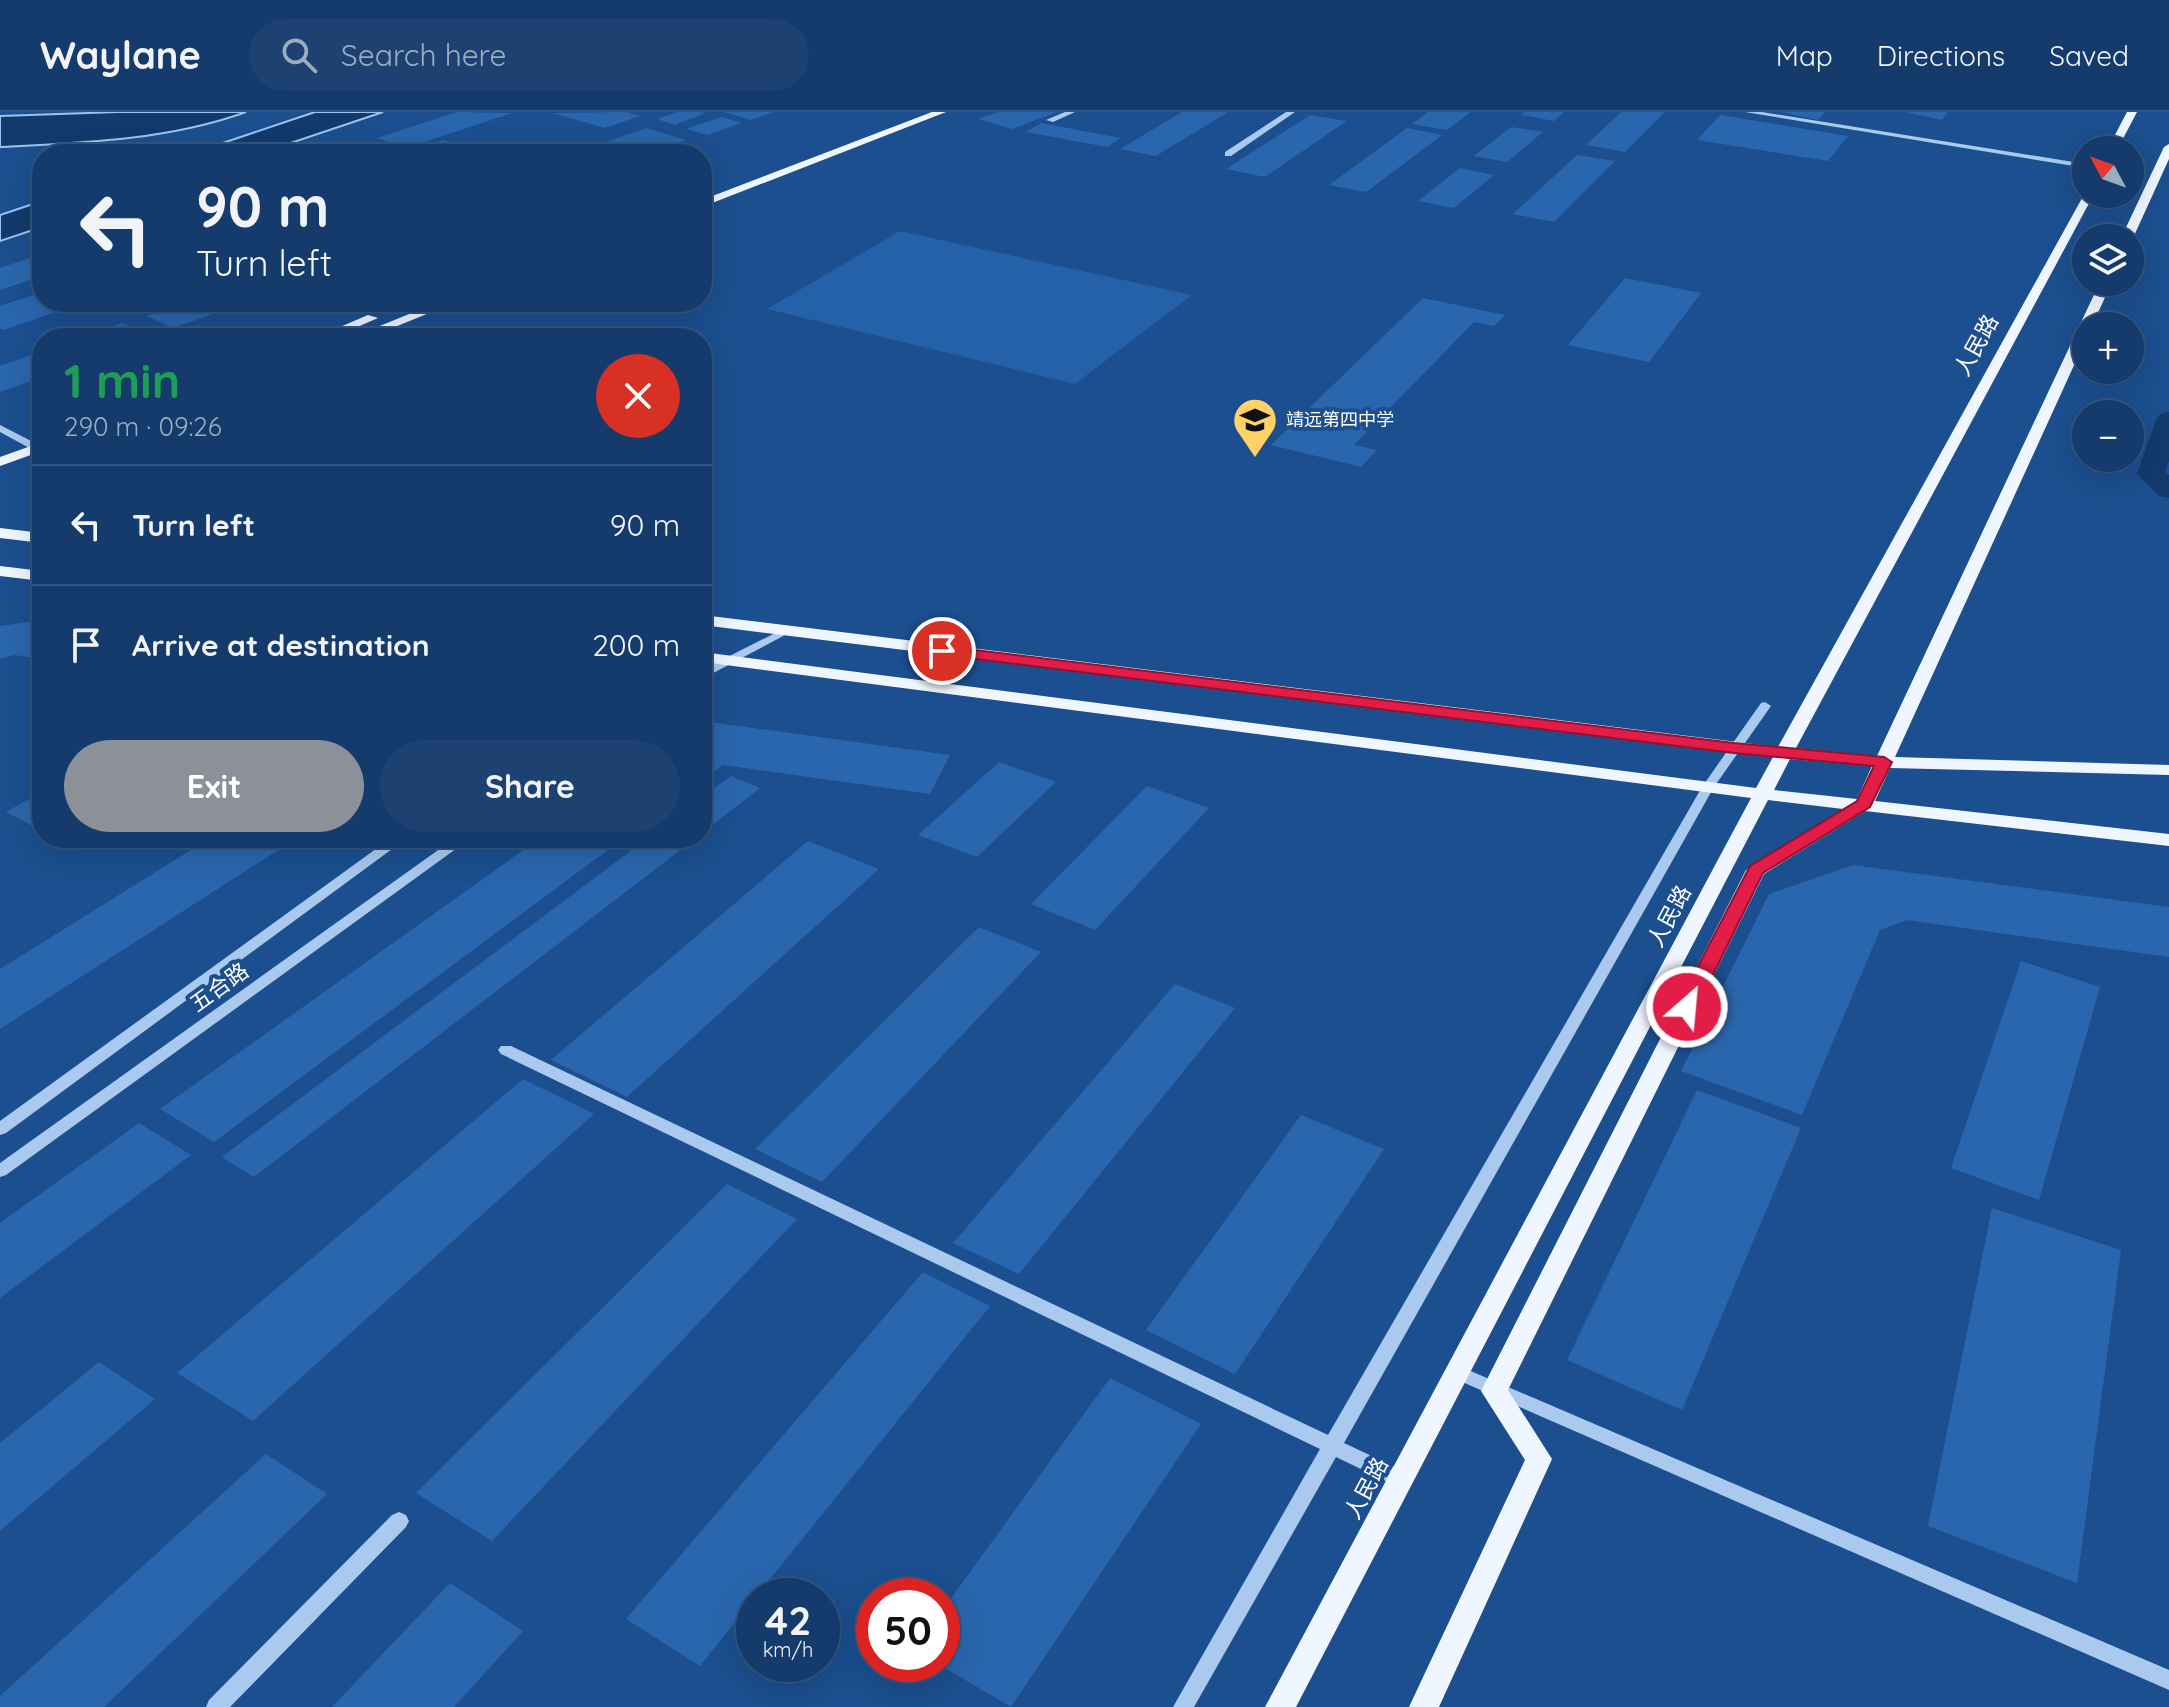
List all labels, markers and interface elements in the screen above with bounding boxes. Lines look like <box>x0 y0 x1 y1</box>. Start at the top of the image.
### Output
search box <box>249 19 809 91</box>
text: Waylane <box>40 31 201 79</box>
icon: search <box>277 33 321 77</box>
text: Search here <box>341 36 506 74</box>
text: Map <box>1776 38 1833 73</box>
text: Directions <box>1877 38 2005 73</box>
text: Saved <box>2049 38 2129 73</box>
north arrow <box>2072 136 2144 208</box>
map controls <box>2072 136 2144 472</box>
text: 90 m <box>196 171 330 241</box>
icon: left <box>64 176 168 280</box>
button: layers <box>2072 224 2144 296</box>
text: Turn left <box>196 240 332 285</box>
street label: 人民路 <box>1948 309 2004 381</box>
button: + <box>2072 312 2144 384</box>
text: 1 min <box>64 350 180 410</box>
button: close <box>596 354 680 438</box>
school or university icon: 靖远第四中学 <box>1231 396 1279 459</box>
button: − <box>2072 400 2144 472</box>
place label: 靖远第四中学 <box>1286 408 1394 431</box>
text: 290 m · 09:26 <box>64 410 222 443</box>
icon: left <box>64 503 108 547</box>
text: Turn left <box>132 506 255 544</box>
text: 90 m <box>610 506 680 544</box>
pin <box>908 617 976 685</box>
icon: arrive <box>64 623 108 667</box>
text: Arrive at destination <box>132 626 430 664</box>
text: 200 m <box>592 626 680 664</box>
icon: arrive <box>920 629 964 673</box>
button: Exit <box>64 740 364 832</box>
button: Share <box>380 740 680 832</box>
street label: 人民路 <box>1641 880 1697 952</box>
street label: 五合路 <box>184 956 254 1018</box>
position arrow <box>1645 965 1729 1049</box>
street label: 人民路 <box>1338 1452 1394 1524</box>
speed limit sign: 50 <box>856 1578 960 1682</box>
text: 42 <box>765 1595 811 1645</box>
text: km/h <box>763 1637 813 1662</box>

